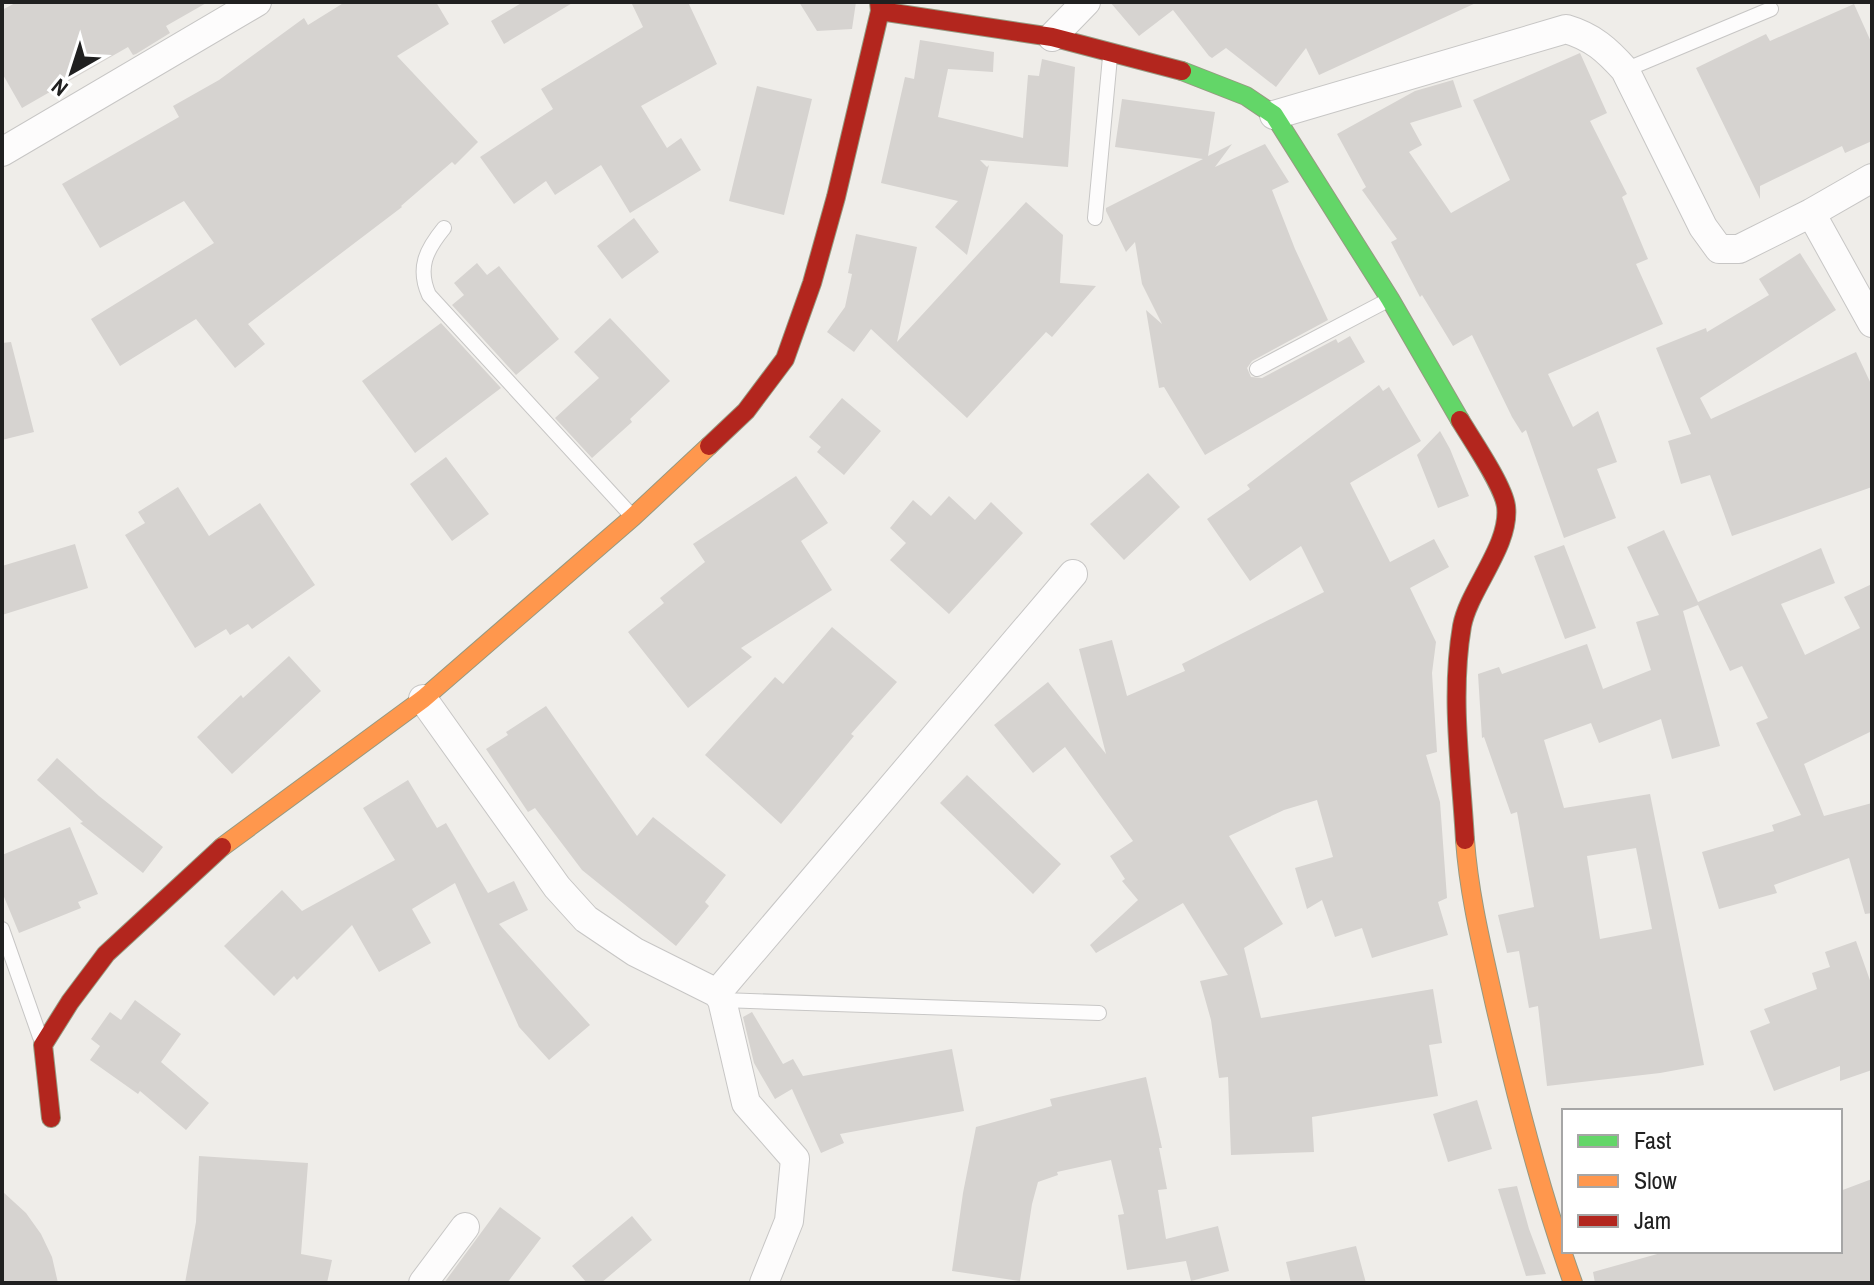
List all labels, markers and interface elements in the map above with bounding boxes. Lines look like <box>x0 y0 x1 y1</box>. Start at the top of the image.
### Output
north arrow <box>32 32 112 112</box>
text: N <box>45 72 74 103</box>
legend <box>1562 1109 1842 1253</box>
text: Fast <box>1634 1124 1672 1156</box>
text: Slow <box>1634 1164 1677 1196</box>
text: Jam <box>1634 1204 1671 1236</box>

